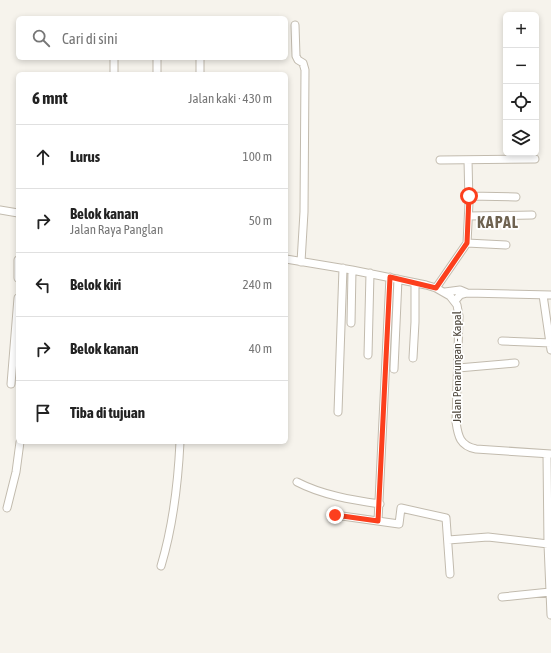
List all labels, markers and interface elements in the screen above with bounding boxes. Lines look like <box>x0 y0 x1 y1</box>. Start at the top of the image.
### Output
map controls <box>503 12 539 156</box>
button: + <box>503 12 539 48</box>
search box <box>16 16 288 60</box>
icon: search <box>30 27 52 49</box>
text: Cari di sini <box>62 30 118 47</box>
button: − <box>503 48 539 84</box>
button: locate <box>503 84 539 120</box>
text: 6 mnt <box>32 88 68 108</box>
text: Jalan kaki · 430 m <box>188 91 272 106</box>
button: layers <box>503 120 539 156</box>
icon: ahead <box>32 146 54 168</box>
text: Lurus <box>70 148 100 165</box>
text: 100 m <box>243 149 272 164</box>
route start <box>460 187 478 205</box>
text: Belok kanan <box>70 205 139 222</box>
icon: right <box>32 210 54 232</box>
text: 50 m <box>249 213 272 228</box>
district label: KAPAL <box>477 213 519 231</box>
text: Jalan Raya Panglan <box>70 222 163 237</box>
icon: left <box>32 274 54 296</box>
text: Belok kiri <box>70 276 121 293</box>
text: 240 m <box>243 277 272 292</box>
street label: Jalan Penarungan - Kapal <box>450 310 464 423</box>
icon: right <box>32 338 54 360</box>
text: Belok kanan <box>70 340 139 357</box>
text: 40 m <box>249 341 272 356</box>
icon: arrive <box>32 402 54 424</box>
text: Tiba di tujuan <box>70 404 145 421</box>
route end <box>326 506 344 524</box>

